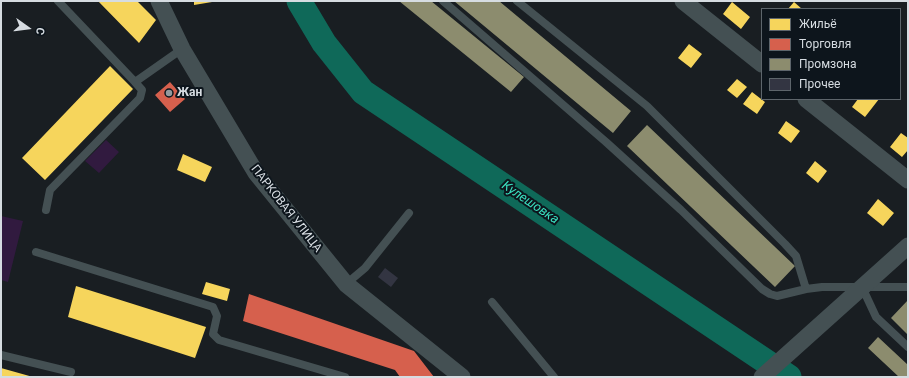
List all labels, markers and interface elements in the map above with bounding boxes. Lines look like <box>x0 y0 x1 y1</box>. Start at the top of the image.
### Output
north arrow <box>8 8 48 48</box>
legend <box>761 8 901 100</box>
text: Жильё <box>799 17 837 31</box>
text: С <box>33 26 47 36</box>
text: Торговля <box>799 37 851 51</box>
text: Промзона <box>799 57 856 71</box>
text: Прочее <box>799 77 840 91</box>
place label: Жан <box>177 86 202 100</box>
marker: Жан <box>164 88 174 98</box>
street label: ПАРКОВАЯ УЛИЦА <box>247 163 325 255</box>
water label: Кулешовка <box>498 178 562 228</box>

